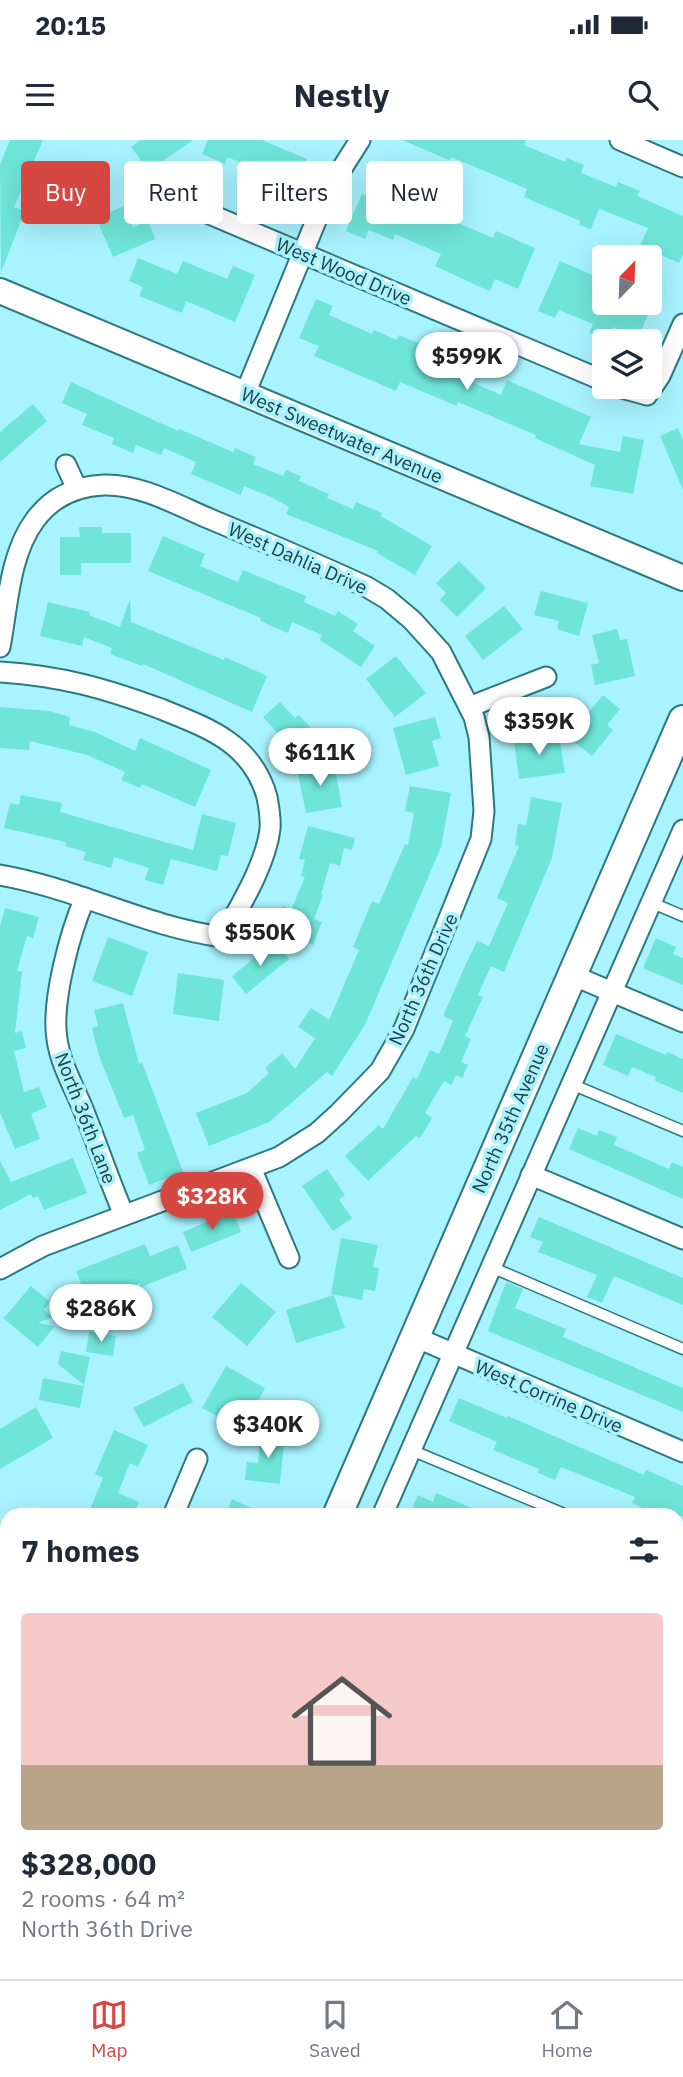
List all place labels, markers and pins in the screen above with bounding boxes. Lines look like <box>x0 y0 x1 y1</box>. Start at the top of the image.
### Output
pin: $599K <box>418 332 516 392</box>
pin: $359K <box>490 698 588 757</box>
pin: $611K <box>271 728 369 788</box>
pin: $550K <box>211 908 309 968</box>
pin: $328K <box>163 1172 261 1232</box>
pin: $286K <box>52 1284 150 1344</box>
pin: $340K <box>219 1400 317 1460</box>

